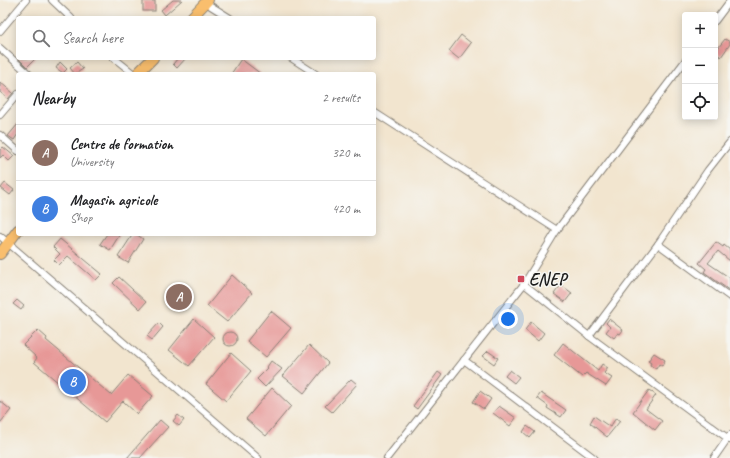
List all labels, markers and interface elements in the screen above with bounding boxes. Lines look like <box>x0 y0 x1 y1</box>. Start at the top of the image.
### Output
map controls <box>682 12 718 120</box>
button: + <box>682 12 718 48</box>
search box <box>16 16 376 60</box>
icon: search <box>30 27 52 49</box>
text: Search here <box>62 29 123 48</box>
button: − <box>682 48 718 84</box>
button: locate <box>682 84 718 120</box>
text: Nearby <box>32 88 75 109</box>
text: 2 results <box>322 90 360 106</box>
text: Centre de formation <box>70 135 173 154</box>
text: A <box>42 145 48 161</box>
text: 320 m <box>332 145 360 161</box>
text: University <box>70 154 113 170</box>
text: Magasin agricole <box>70 191 157 210</box>
text: B <box>42 201 48 217</box>
text: 420 m <box>332 201 360 217</box>
text: Shop <box>70 210 92 226</box>
place label: ENEP <box>529 269 569 290</box>
marker: ENEP <box>516 274 526 284</box>
pin: A <box>166 282 192 312</box>
your location <box>498 309 518 329</box>
pin: B <box>60 367 86 397</box>

